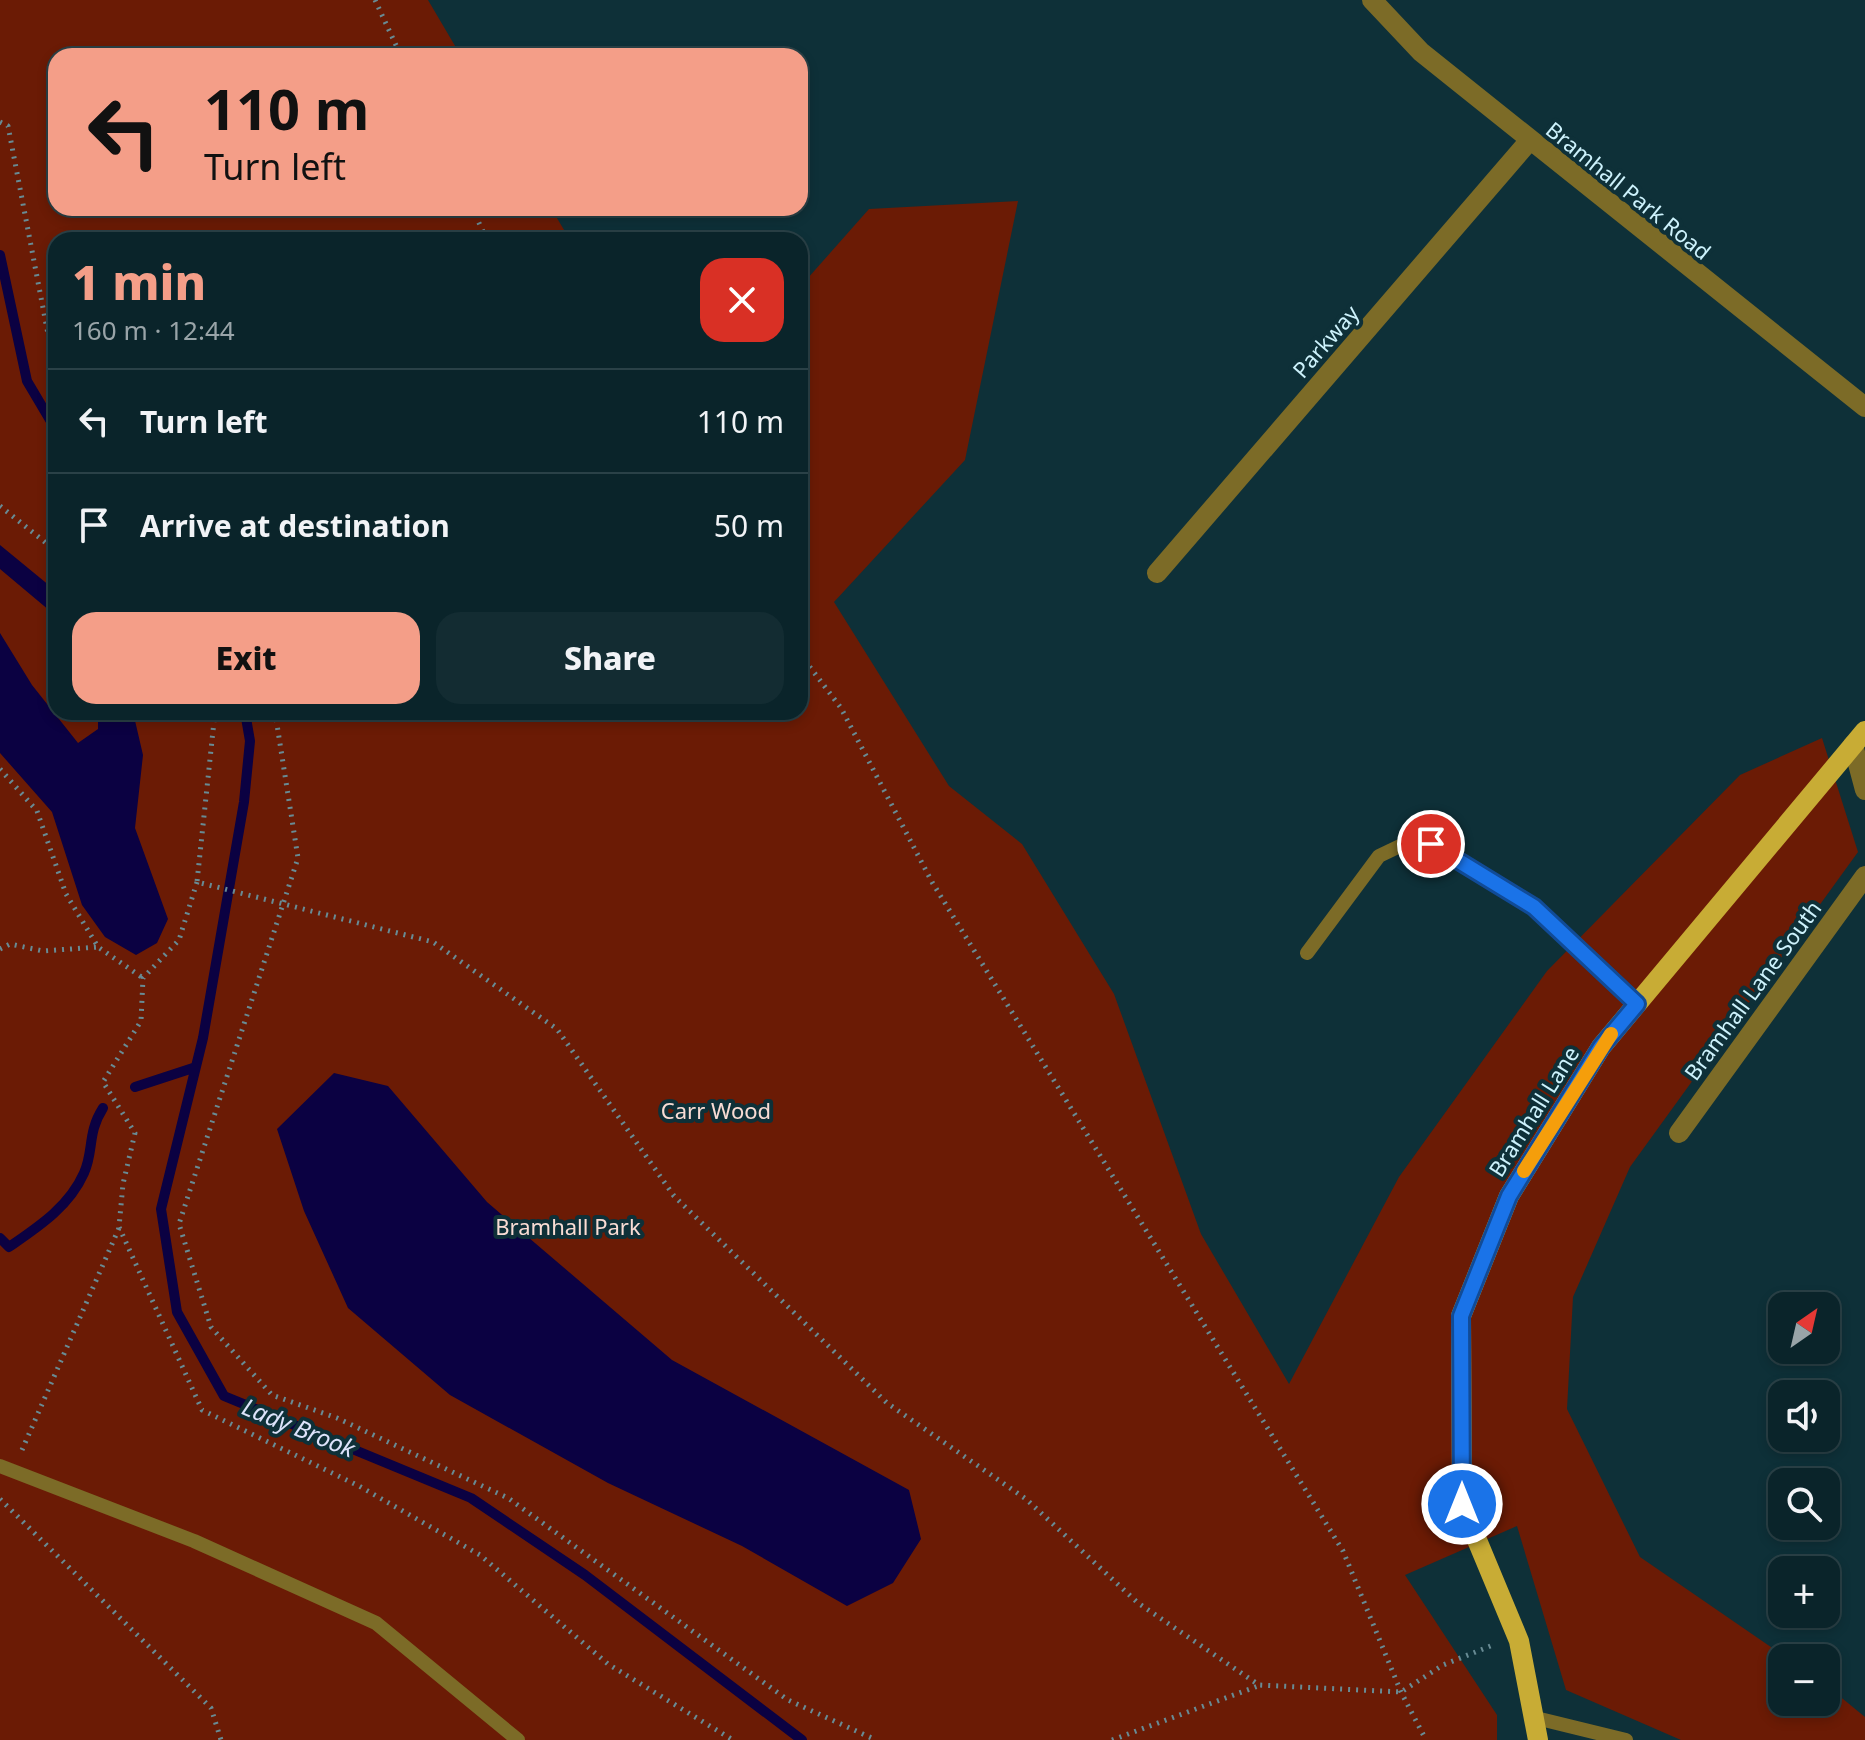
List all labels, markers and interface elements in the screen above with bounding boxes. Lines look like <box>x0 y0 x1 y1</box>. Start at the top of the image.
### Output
text: 110 m <box>204 70 369 146</box>
icon: left <box>72 80 176 184</box>
street label: Bramhall Park Road <box>1540 114 1718 266</box>
text: Turn left <box>204 142 346 191</box>
text: 1 min <box>72 249 206 314</box>
button: close <box>700 258 784 342</box>
street label: Parkway <box>1285 298 1365 384</box>
text: 160 m · 12:44 <box>72 312 235 348</box>
icon: left <box>72 399 116 443</box>
text: Turn left <box>140 401 268 442</box>
text: 110 m <box>697 401 784 442</box>
icon: arrive <box>72 503 116 547</box>
text: Arrive at destination <box>140 505 450 546</box>
text: 50 m <box>714 505 784 546</box>
button: Exit <box>72 612 420 704</box>
button: Share <box>436 612 784 704</box>
pin <box>1397 810 1465 878</box>
icon: arrive <box>1409 822 1453 866</box>
street label: Bramhall Lane South <box>1677 894 1827 1086</box>
street label: Bramhall Lane <box>1481 1040 1585 1182</box>
park label: Carr Wood <box>661 1095 771 1125</box>
park label: Bramhall Park <box>495 1211 641 1241</box>
north arrow <box>1768 1292 1840 1364</box>
map controls <box>1768 1292 1840 1716</box>
button: sound <box>1768 1380 1840 1452</box>
water label: Lady Brook <box>238 1389 361 1465</box>
position arrow <box>1420 1462 1504 1546</box>
button: search <box>1768 1468 1840 1540</box>
button: + <box>1768 1556 1840 1628</box>
button: − <box>1768 1644 1840 1716</box>

